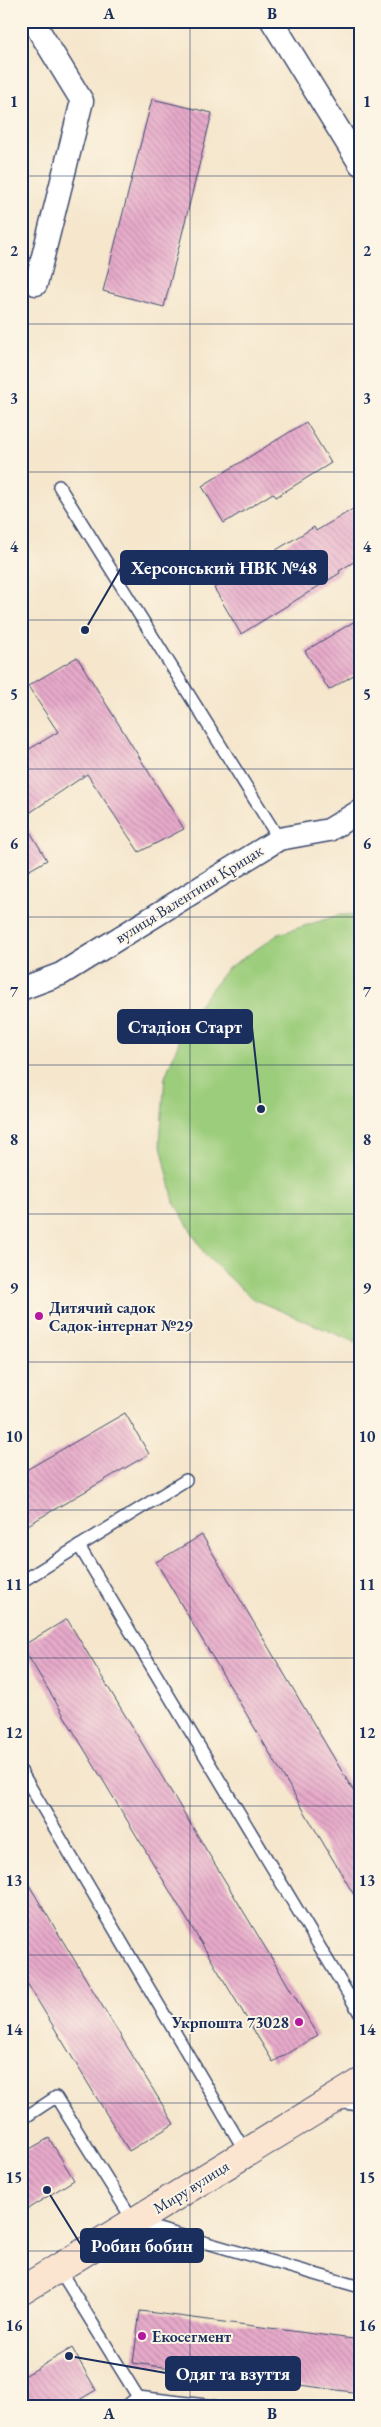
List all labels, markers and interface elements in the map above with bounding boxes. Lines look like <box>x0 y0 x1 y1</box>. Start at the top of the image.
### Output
text: A <box>102 3 115 24</box>
text: B <box>267 3 277 24</box>
text: 1 <box>10 91 18 112</box>
text: 1 <box>363 91 371 112</box>
text: 2 <box>10 240 19 261</box>
text: 2 <box>363 240 372 261</box>
text: 3 <box>10 388 18 409</box>
text: 3 <box>363 388 371 409</box>
text: 4 <box>10 536 19 557</box>
text: 4 <box>363 536 372 557</box>
callout: Херсонський НВК №48 <box>121 551 327 584</box>
text: Херсонський НВК №48 <box>130 556 317 579</box>
text: 5 <box>10 684 18 705</box>
text: 5 <box>363 684 371 705</box>
text: 6 <box>10 833 19 854</box>
text: 6 <box>363 833 372 854</box>
street label: вулиця Валентини Крицак <box>111 840 267 948</box>
text: 7 <box>10 981 19 1002</box>
text: 7 <box>363 981 372 1002</box>
callout: Стадіон Старт <box>118 1010 252 1043</box>
text: Стадіон Старт <box>128 1015 242 1038</box>
text: 8 <box>10 1129 18 1150</box>
text: 8 <box>363 1129 371 1150</box>
text: 9 <box>10 1277 19 1298</box>
text: 9 <box>363 1277 372 1298</box>
place label: Дитячий садок Садок-інтернат №29 <box>49 1297 193 1336</box>
marker: Дитячий садок Садок-інтернат №29 <box>33 1310 45 1322</box>
text: 10 <box>6 1426 23 1447</box>
text: 10 <box>359 1426 376 1447</box>
text: 11 <box>6 1574 22 1595</box>
text: 11 <box>359 1574 375 1595</box>
text: 12 <box>6 1722 23 1743</box>
text: 12 <box>359 1722 376 1743</box>
text: 13 <box>6 1870 22 1891</box>
text: 13 <box>359 1870 375 1891</box>
place label: Укрпошта 73028 <box>171 2012 289 2033</box>
marker: Укрпошта 73028 <box>293 2016 305 2028</box>
text: 14 <box>6 2019 23 2040</box>
text: 14 <box>359 2019 376 2040</box>
street label: Миру вулиця <box>149 2155 233 2219</box>
text: 15 <box>6 2167 22 2188</box>
text: 15 <box>359 2167 375 2188</box>
callout: Робин бобин <box>81 2229 203 2262</box>
text: Робин бобин <box>91 2234 193 2257</box>
text: 16 <box>6 2315 23 2336</box>
text: 16 <box>359 2315 376 2336</box>
place label: Екосегмент <box>152 2326 232 2347</box>
marker: Екосегмент <box>136 2330 148 2342</box>
callout: Одяг та взуття <box>166 2357 300 2390</box>
text: Одяг та взуття <box>176 2362 290 2385</box>
text: A <box>102 2403 115 2424</box>
text: B <box>267 2403 277 2424</box>

